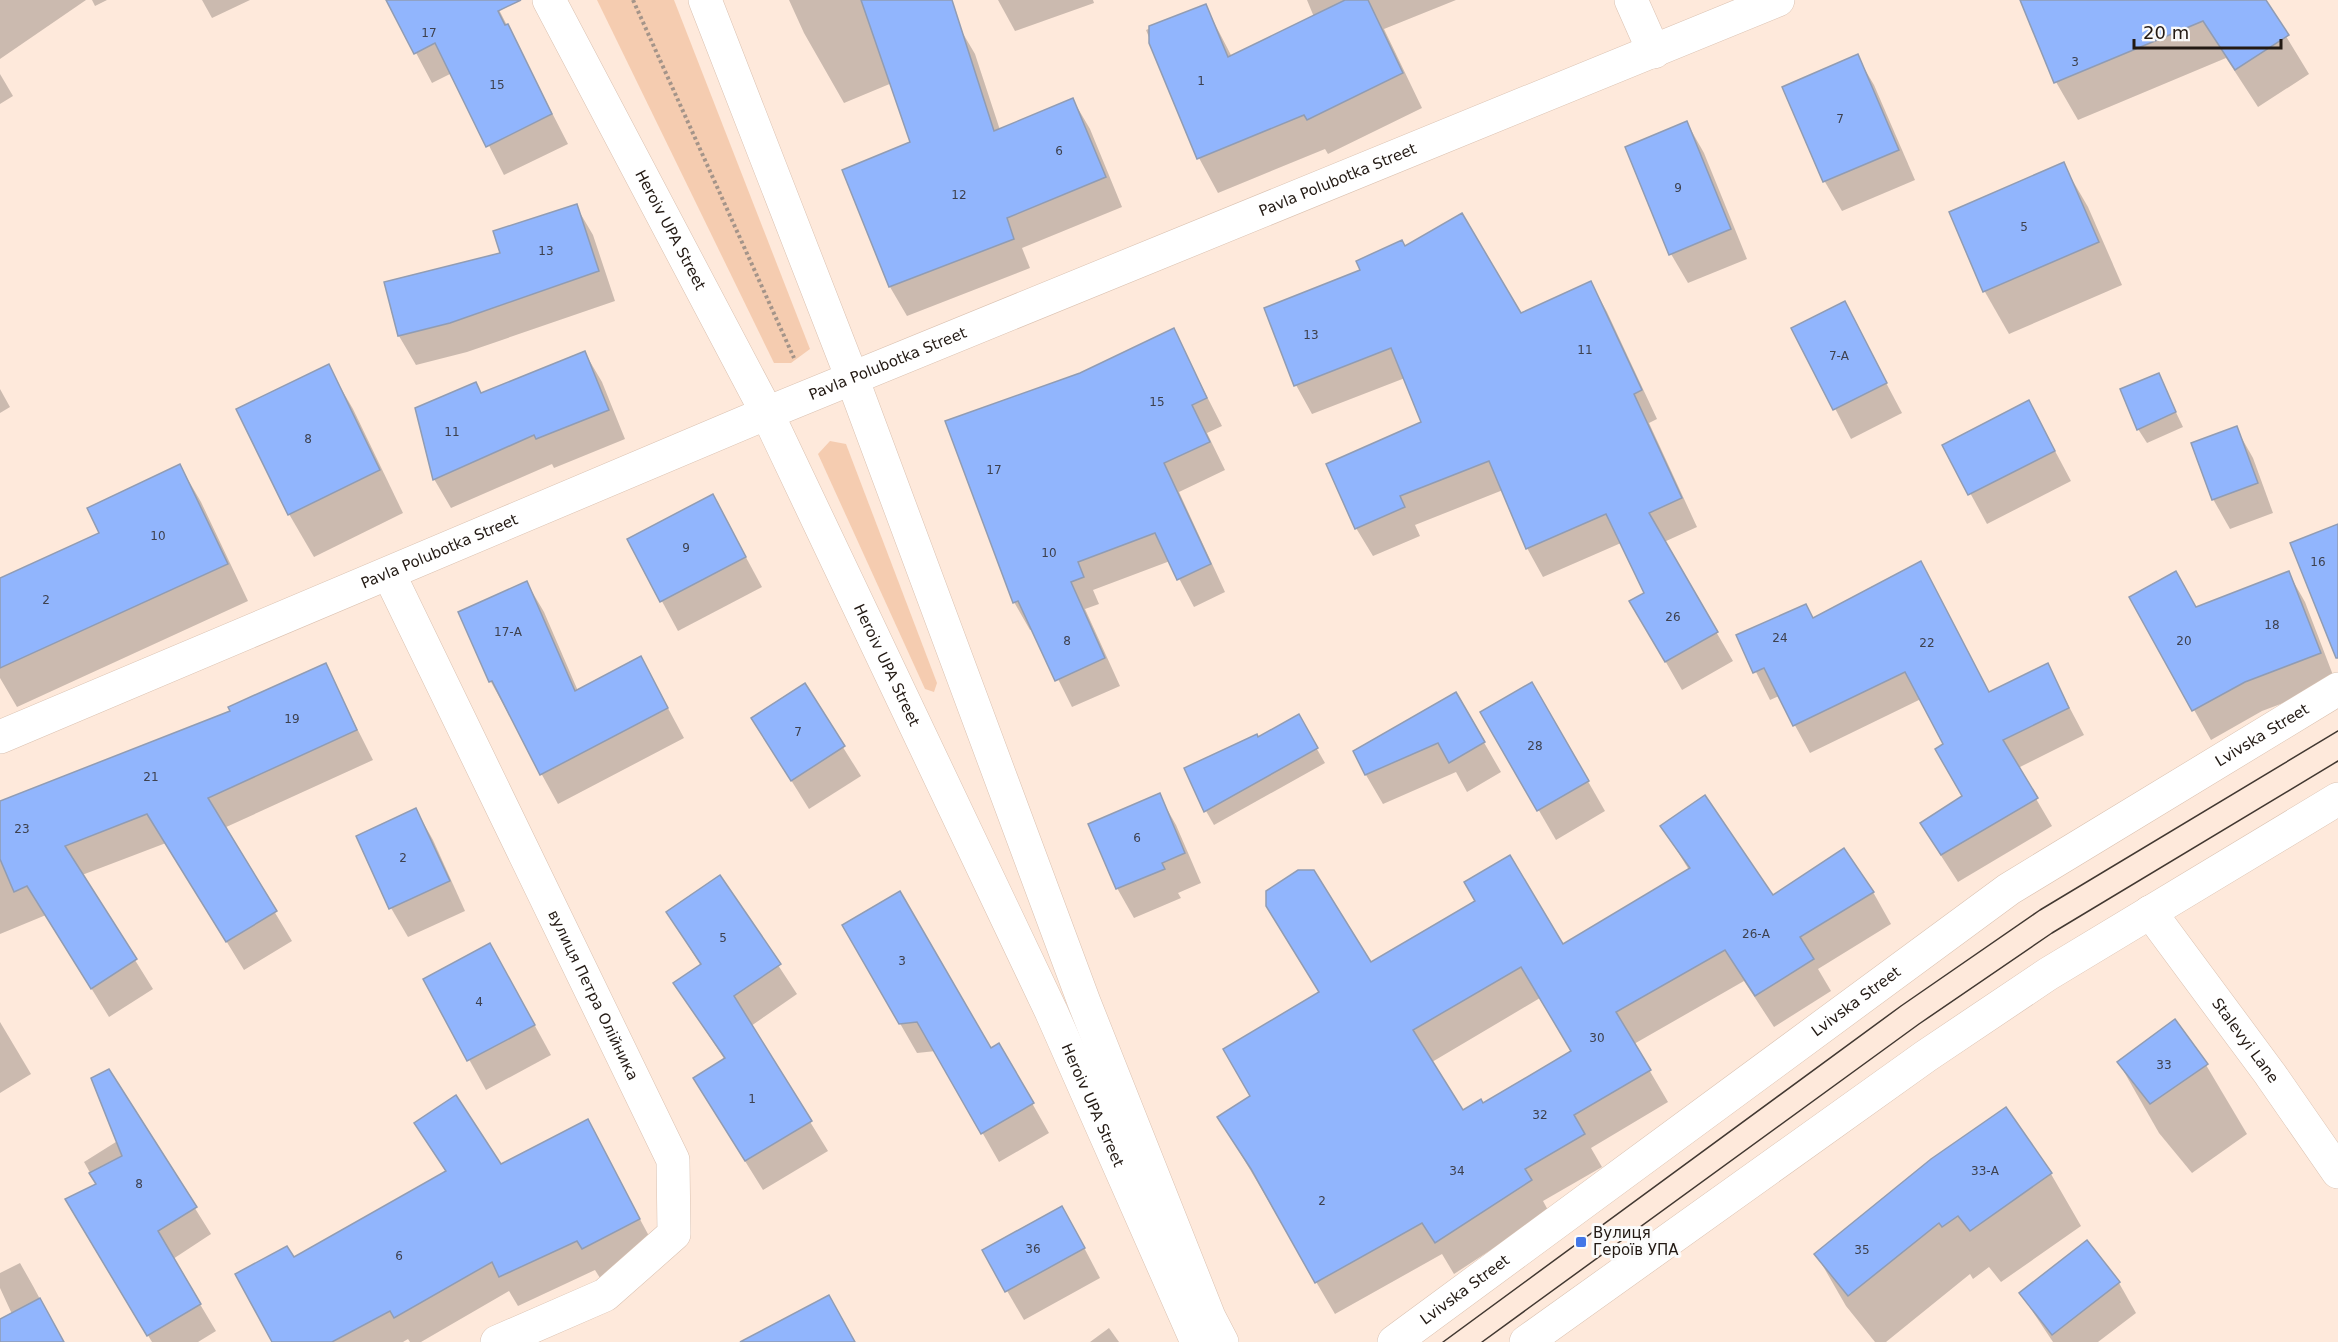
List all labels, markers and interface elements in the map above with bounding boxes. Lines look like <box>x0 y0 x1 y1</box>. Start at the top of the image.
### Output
scale bar <box>2134 12 2281 50</box>
text: 20 m <box>2143 22 2189 43</box>
house number: 17 <box>421 26 437 40</box>
house number: 3 <box>2071 55 2079 69</box>
house number: 1 <box>1197 74 1205 88</box>
house number: 15 <box>489 78 505 92</box>
house number: 7 <box>1836 112 1844 126</box>
street label: Pavla Polubotka Street <box>1256 140 1419 220</box>
house number: 6 <box>1055 144 1063 158</box>
street label: Heroiv UPA Street <box>631 167 709 293</box>
house number: 9 <box>1674 181 1682 195</box>
house number: 12 <box>951 188 967 202</box>
house number: 5 <box>2020 220 2028 234</box>
house number: 13 <box>538 244 554 258</box>
street label: Pavla Polubotka Street <box>806 323 969 404</box>
house number: 13 <box>1303 328 1319 342</box>
house number: 11 <box>1577 343 1593 357</box>
house number: 7-А <box>1829 349 1850 363</box>
house number: 15 <box>1149 395 1165 409</box>
house number: 11 <box>444 425 460 439</box>
house number: 8 <box>304 432 312 446</box>
house number: 17 <box>986 463 1002 477</box>
street label: Pavla Polubotka Street <box>358 510 521 592</box>
house number: 10 <box>150 529 166 543</box>
house number: 9 <box>682 541 690 555</box>
house number: 10 <box>1041 546 1057 560</box>
house number: 16 <box>2310 555 2326 569</box>
house number: 2 <box>42 593 50 607</box>
street label: Heroiv UPA Street <box>850 601 923 729</box>
house number: 26 <box>1665 610 1681 624</box>
house number: 18 <box>2264 618 2280 632</box>
house number: 17-А <box>494 625 523 639</box>
house number: 24 <box>1772 631 1788 645</box>
house number: 8 <box>1063 634 1071 648</box>
house number: 20 <box>2176 634 2192 648</box>
house number: 22 <box>1919 636 1935 650</box>
street label: Lvivska Street <box>2212 700 2312 770</box>
house number: 19 <box>284 712 300 726</box>
house number: 7 <box>794 725 802 739</box>
house number: 28 <box>1527 739 1543 753</box>
house number: 21 <box>143 770 159 784</box>
house number: 23 <box>14 822 30 836</box>
house number: 6 <box>1133 831 1141 845</box>
house number: 2 <box>399 851 407 865</box>
street label: вулиця Петра Олійника <box>544 907 642 1083</box>
house number: 26-А <box>1742 927 1771 941</box>
house number: 5 <box>719 931 727 945</box>
house number: 3 <box>898 954 906 968</box>
street label: Lvivska Street <box>1808 963 1904 1040</box>
house number: 4 <box>475 995 483 1009</box>
street label: Stalevyi Lane <box>2208 995 2282 1086</box>
house number: 30 <box>1589 1031 1605 1045</box>
street label: Heroiv UPA Street <box>1057 1041 1128 1170</box>
house number: 33 <box>2156 1058 2172 1072</box>
house number: 1 <box>748 1092 756 1106</box>
house number: 32 <box>1532 1108 1548 1122</box>
house number: 34 <box>1449 1164 1465 1178</box>
house number: 33-А <box>1971 1164 2000 1178</box>
house number: 8 <box>135 1177 143 1191</box>
house number: 2 <box>1318 1194 1326 1208</box>
place label: Вулиця Героїв УПА <box>1593 1224 1679 1259</box>
marker: Вулиця Героїв УПА <box>1574 1235 1588 1249</box>
house number: 36 <box>1025 1242 1041 1256</box>
house number: 35 <box>1854 1243 1870 1257</box>
house number: 6 <box>395 1249 403 1263</box>
street label: Lvivska Street <box>1417 1251 1513 1329</box>

